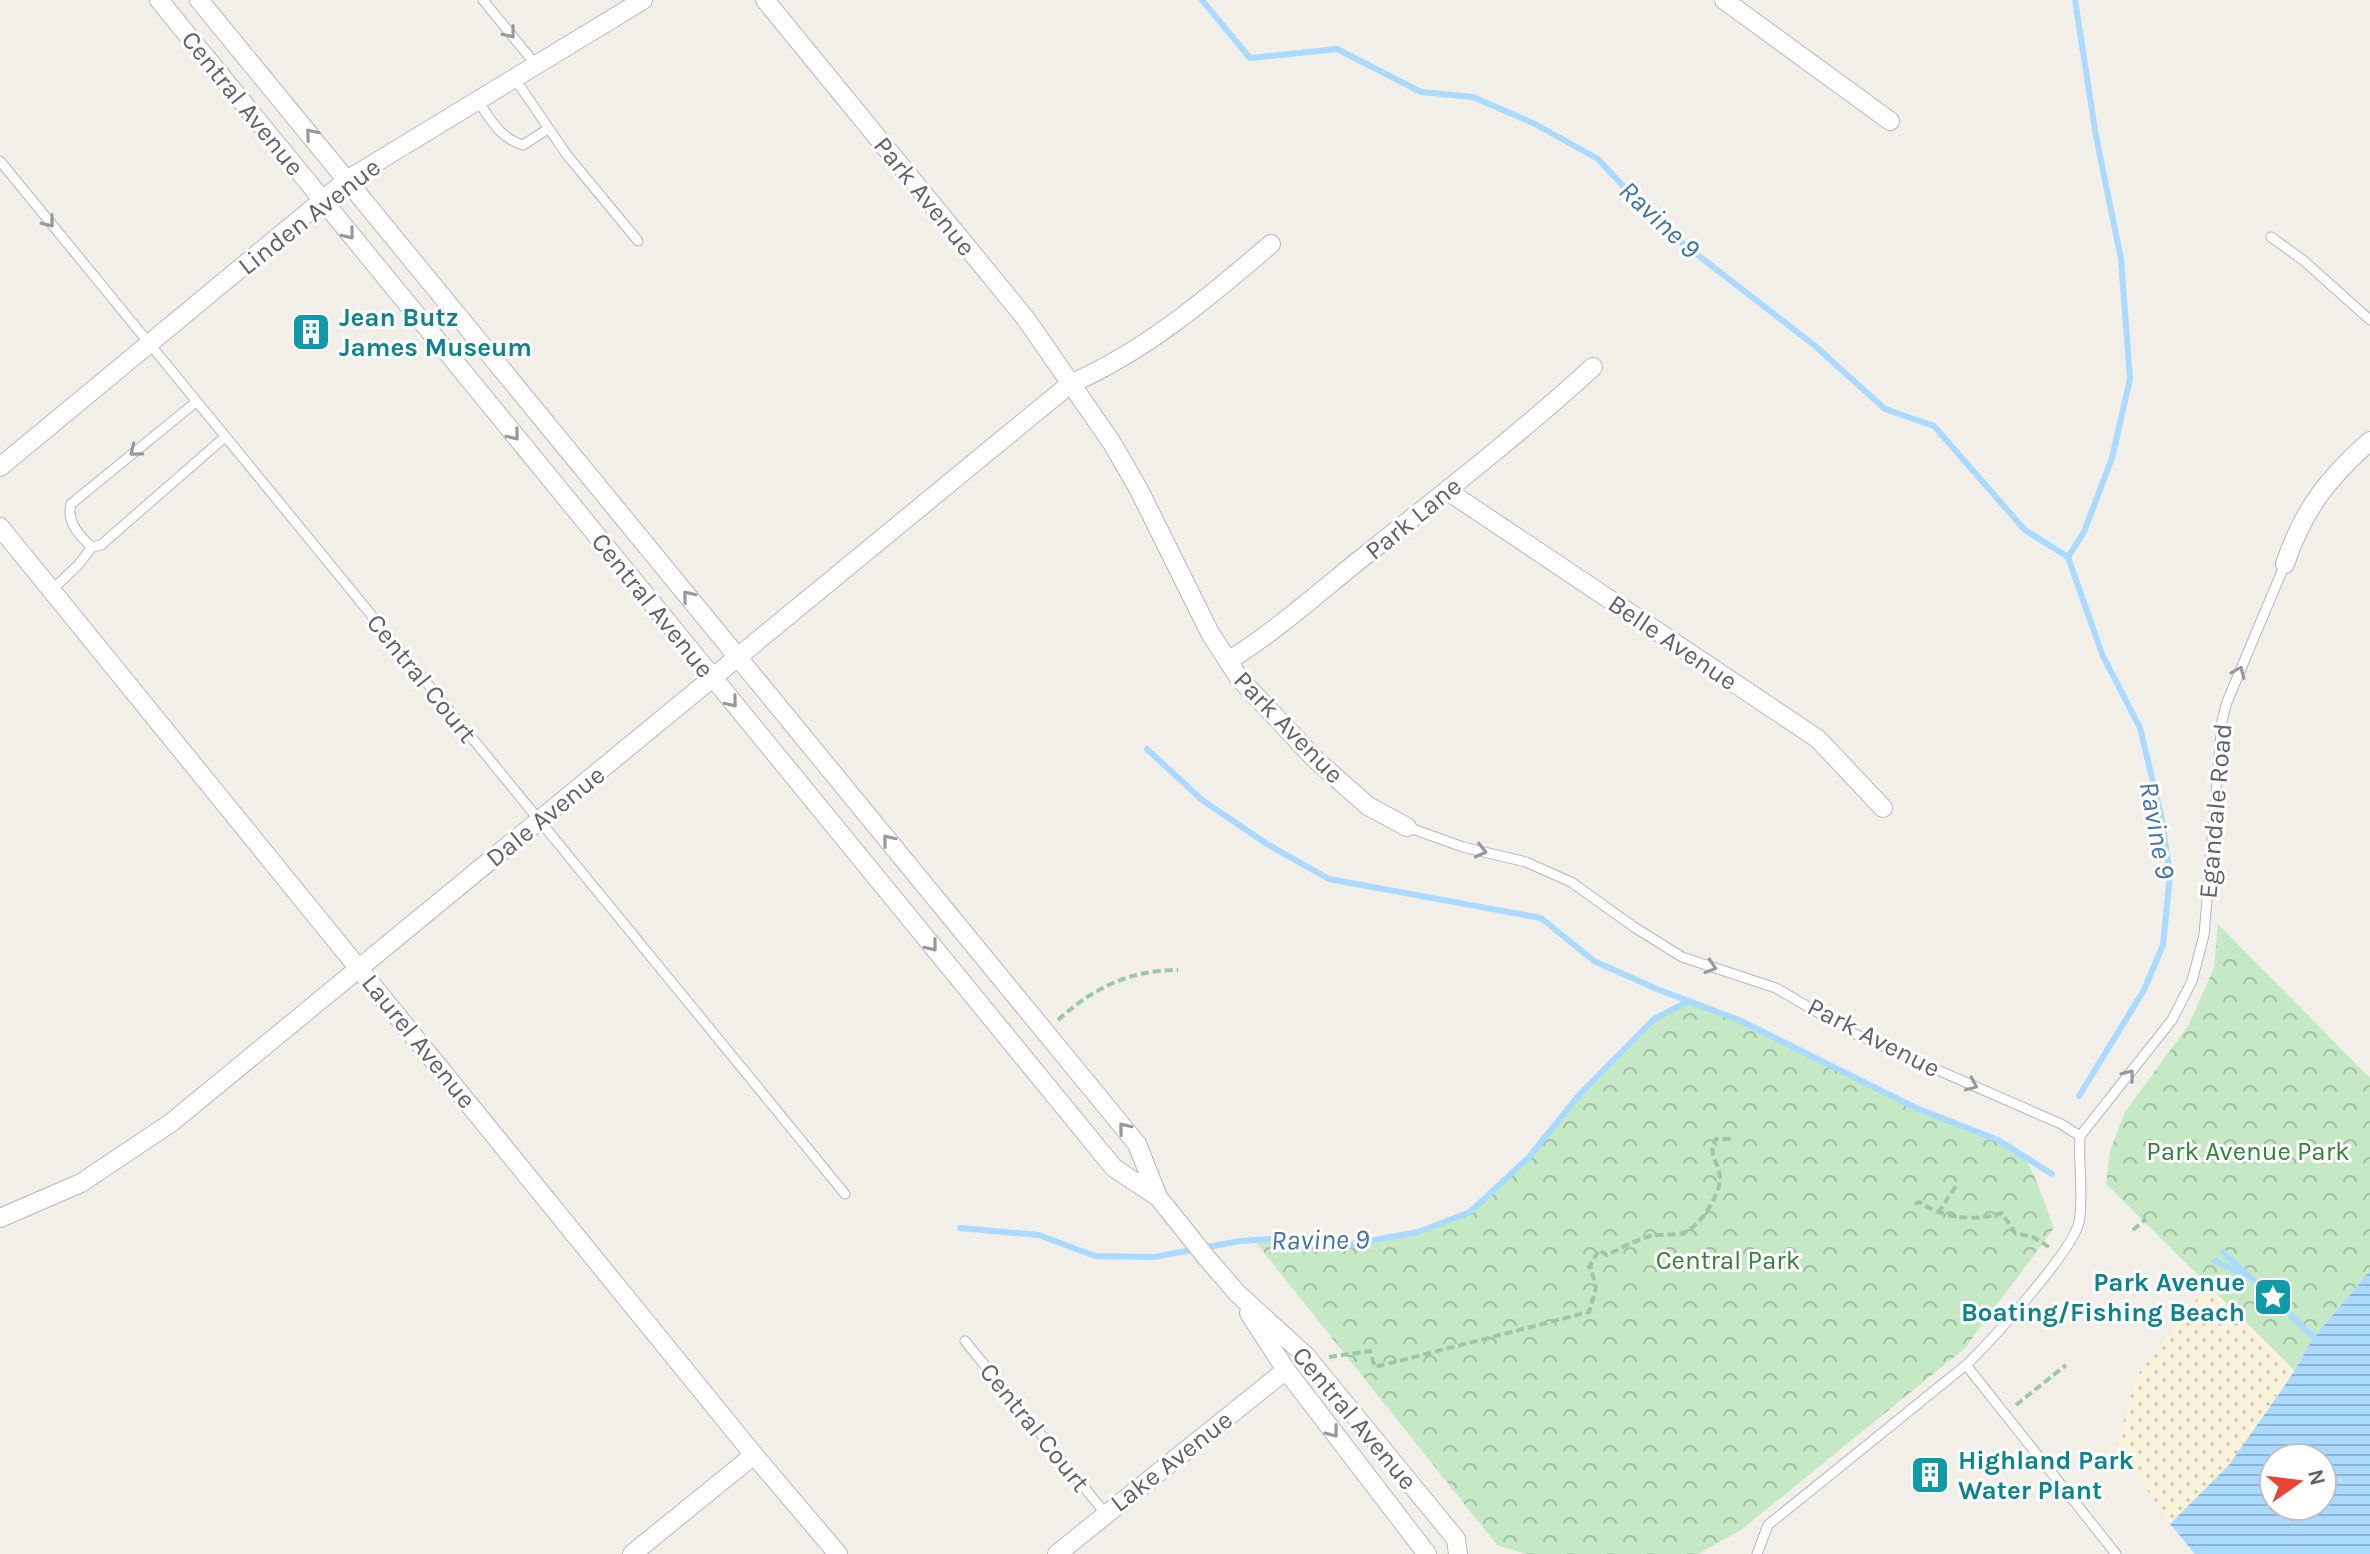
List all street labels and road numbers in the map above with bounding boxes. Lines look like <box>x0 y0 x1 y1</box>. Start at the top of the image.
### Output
street label: Central Avenue <box>175 25 311 182</box>
street label: Park Avenue <box>867 130 982 262</box>
street label: Linden Avenue <box>232 151 387 281</box>
street label: Park Lane <box>1359 470 1468 566</box>
street label: Central Avenue <box>585 527 721 684</box>
street label: Belle Avenue <box>1602 588 1743 697</box>
street label: Central Court <box>360 608 483 749</box>
street label: Park Avenue <box>1227 665 1350 790</box>
street label: Egandale Road <box>2192 722 2239 900</box>
street label: Dale Avenue <box>480 759 611 874</box>
street label: Laurel Avenue <box>355 968 482 1115</box>
street label: Park Avenue <box>1802 991 1945 1084</box>
street label: Central Avenue <box>1286 1340 1424 1496</box>
street label: Central Court <box>973 1357 1096 1498</box>
street label: Lake Avenue <box>1104 1404 1238 1519</box>

